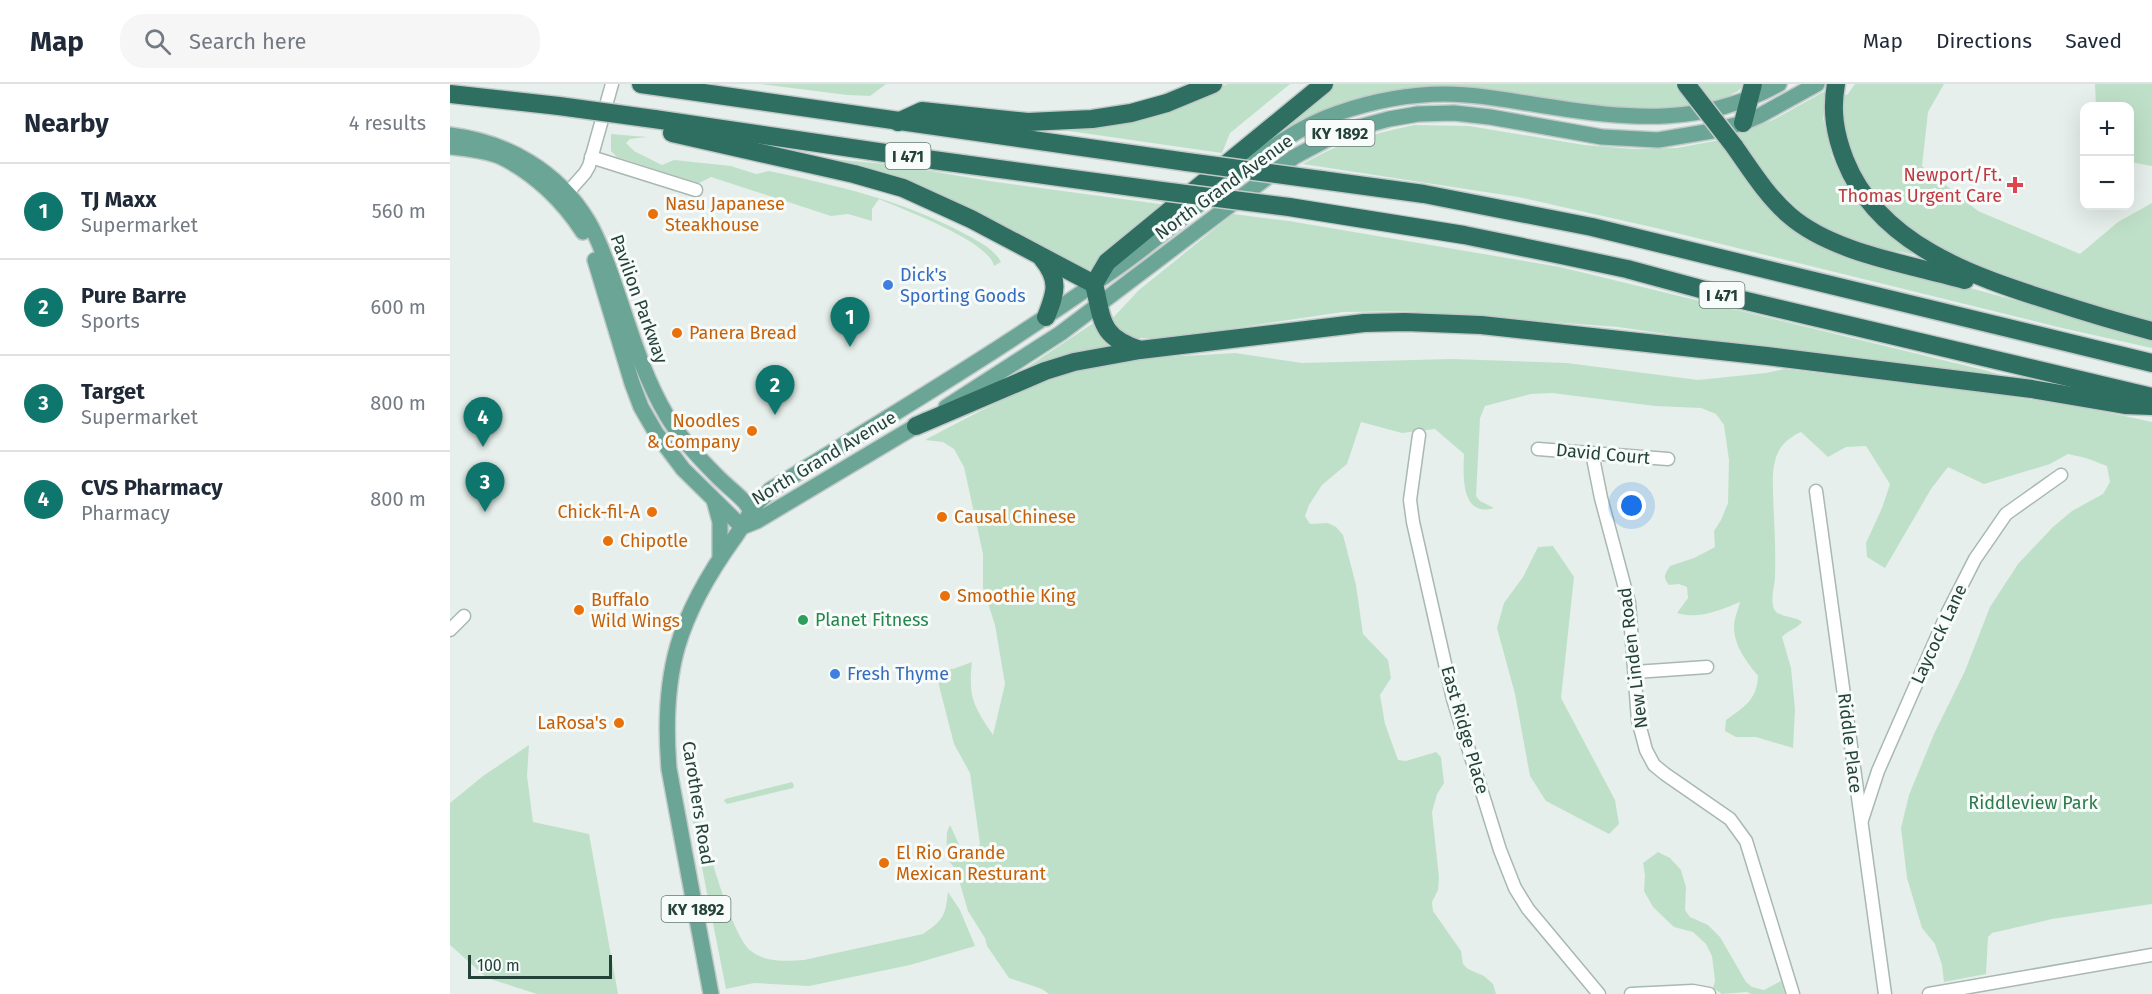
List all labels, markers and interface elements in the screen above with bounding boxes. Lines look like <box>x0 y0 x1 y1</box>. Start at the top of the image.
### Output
search box <box>120 14 540 68</box>
text: Map <box>30 25 84 58</box>
icon: search <box>141 25 174 58</box>
text: Search here <box>189 28 307 55</box>
text: Map <box>1863 28 1903 54</box>
text: Directions <box>1936 28 2032 54</box>
text: Saved <box>2065 28 2122 54</box>
map controls <box>2080 102 2134 210</box>
button: + <box>2080 102 2134 156</box>
text: Nearby <box>24 108 109 139</box>
text: 4 results <box>349 111 426 135</box>
road number: KY 1892 <box>1306 120 1374 146</box>
street label: North Grand Avenue <box>1151 130 1297 244</box>
road number: I 471 <box>886 143 930 169</box>
button: − <box>2080 156 2134 210</box>
place label: Newport/Ft. Thomas Urgent Care <box>1838 164 2002 207</box>
marker: Newport/Ft. Thomas Urgent Care <box>2006 176 2024 194</box>
text: TJ Maxx <box>81 186 157 213</box>
place label: Nasu Japanese Steakhouse <box>665 193 785 236</box>
text: 1 <box>39 199 48 223</box>
text: 560 m <box>372 199 426 223</box>
marker: Nasu Japanese Steakhouse <box>646 207 660 221</box>
text: Supermarket <box>81 213 198 237</box>
street label: Pavilion Parkway <box>605 232 673 367</box>
place label: Dick's Sporting Goods <box>900 264 1026 307</box>
marker: Dick's Sporting Goods <box>881 278 895 292</box>
text: Pure Barre <box>81 282 187 309</box>
road number: I 471 <box>1700 282 1744 308</box>
text: 2 <box>38 295 49 319</box>
text: 600 m <box>371 295 426 319</box>
pin: 1 <box>830 298 870 347</box>
text: Sports <box>81 309 140 333</box>
place label: Panera Bread <box>689 322 797 344</box>
marker: Panera Bread <box>670 326 684 340</box>
pin: 2 <box>756 366 794 415</box>
text: Target <box>81 378 145 405</box>
text: 3 <box>38 391 49 415</box>
text: 800 m <box>370 391 426 415</box>
pin: 4 <box>464 398 502 447</box>
text: Supermarket <box>81 405 198 429</box>
street label: North Grand Avenue <box>748 406 900 510</box>
place label: Noodles & Company <box>647 410 740 453</box>
marker: Noodles & Company <box>745 424 759 438</box>
street label: David Court <box>1555 439 1652 469</box>
pin: 3 <box>465 462 504 512</box>
text: CVS Pharmacy <box>81 474 223 501</box>
text: 4 <box>38 487 49 511</box>
text: 800 m <box>370 487 426 511</box>
your location <box>1617 491 1646 520</box>
text: Pharmacy <box>81 501 170 525</box>
place label: Chick-fil-A <box>557 501 641 523</box>
marker: Chick-fil-A <box>645 505 659 519</box>
place label: Causal Chinese <box>954 506 1076 528</box>
marker: Causal Chinese <box>935 510 949 524</box>
place label: Chipotle <box>620 530 688 552</box>
marker: Chipotle <box>601 534 615 548</box>
street label: Laycock Lane <box>1906 581 1972 687</box>
place label: Smoothie King <box>957 585 1076 607</box>
street label: New Linden Road <box>1613 586 1653 730</box>
place label: Buffalo Wild Wings <box>591 589 680 632</box>
marker: Smoothie King <box>938 589 952 603</box>
marker: Buffalo Wild Wings <box>572 603 586 617</box>
place label: Planet Fitness <box>815 609 929 631</box>
marker: Planet Fitness <box>796 613 810 627</box>
place label: Fresh Thyme <box>847 663 949 685</box>
street label: East Ridge Place <box>1436 663 1494 797</box>
marker: Fresh Thyme <box>828 667 842 681</box>
street label: Riddle Place <box>1833 692 1867 794</box>
place label: LaRosa's <box>537 712 607 734</box>
marker: LaRosa's <box>612 716 626 730</box>
street label: Carothers Road <box>677 740 719 866</box>
park label: Riddleview Park <box>1968 792 2098 814</box>
place label: El Rio Grande Mexican Resturant <box>896 842 1046 885</box>
marker: El Rio Grande Mexican Resturant <box>877 856 891 870</box>
road number: KY 1892 <box>662 896 730 922</box>
scale bar <box>468 952 612 980</box>
text: 100 m <box>477 956 520 975</box>

